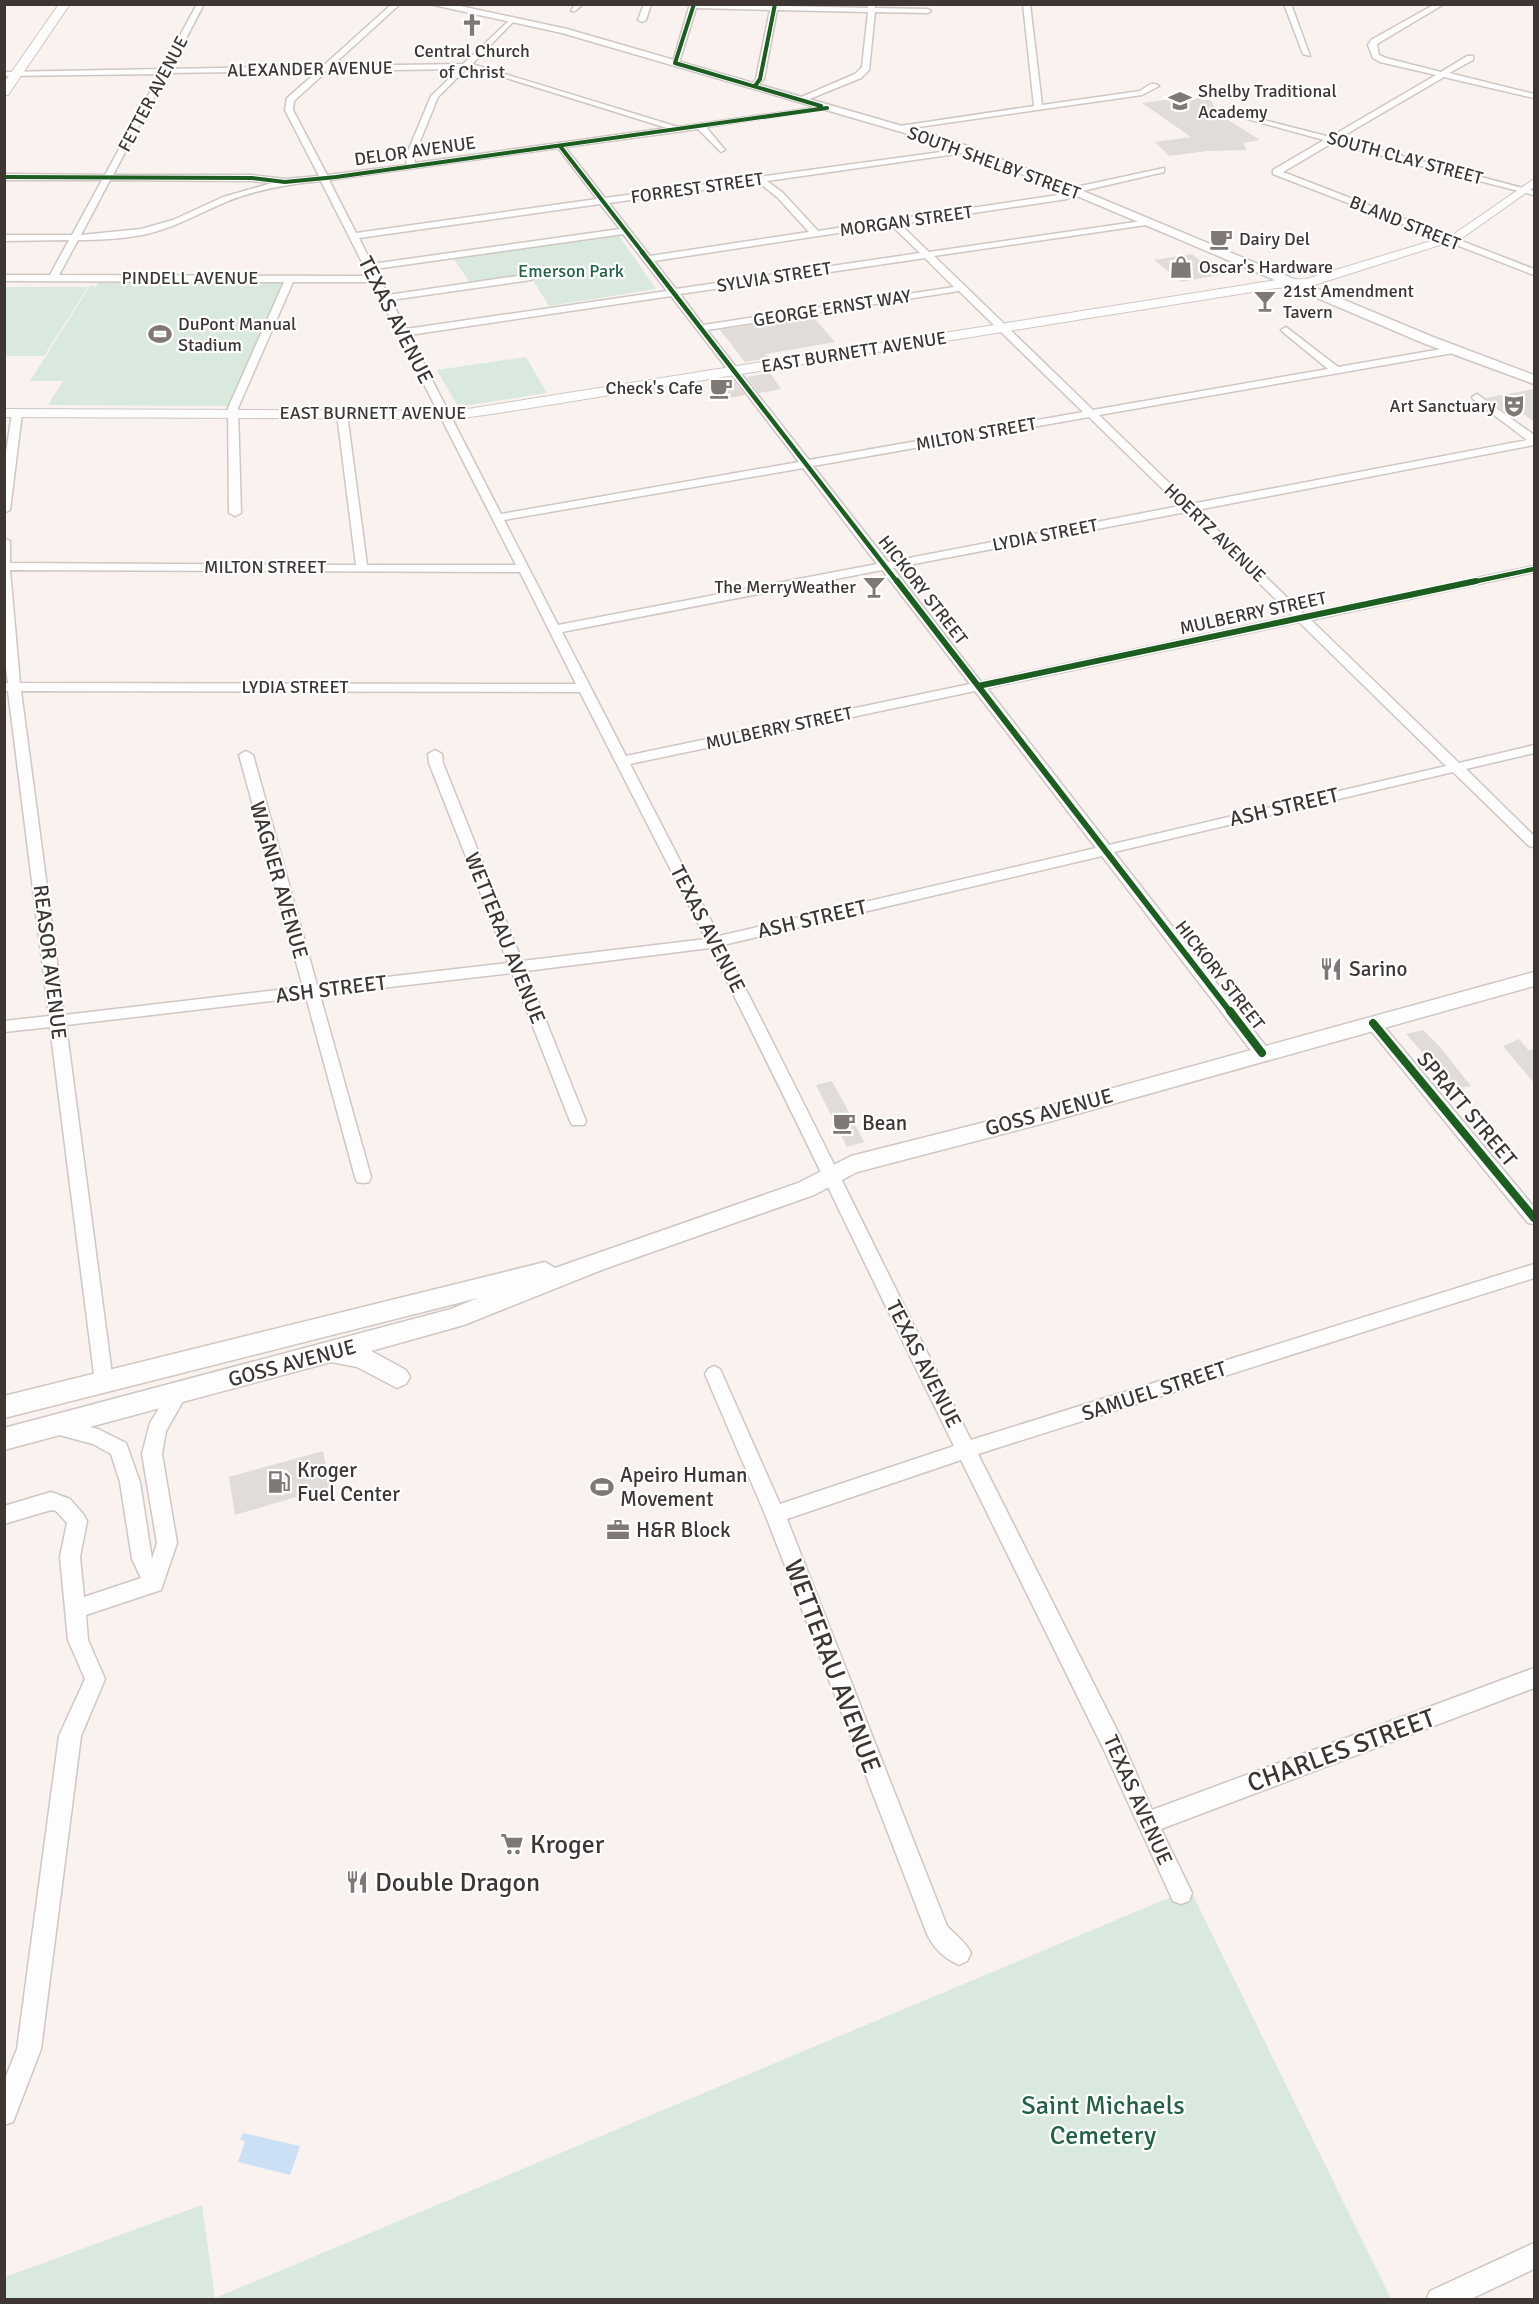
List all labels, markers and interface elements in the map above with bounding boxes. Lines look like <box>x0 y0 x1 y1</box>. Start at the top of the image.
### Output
church icon: Central Church of Christ <box>459 12 485 38</box>
street label: FETTER AVENUE <box>113 32 193 156</box>
place label: Central Church of Christ <box>414 40 530 83</box>
street label: ALEXANDER AVENUE <box>227 57 393 81</box>
place label: Shelby Traditional Academy <box>1198 80 1337 123</box>
school or university icon: Shelby Traditional Academy <box>1167 88 1193 114</box>
street label: SOUTH SHELBY STREET <box>905 122 1084 205</box>
street label: SOUTH CLAY STREET <box>1325 127 1485 189</box>
street label: DELOR AVENUE <box>353 132 477 170</box>
street label: FORREST STREET <box>629 168 765 208</box>
street label: BLAND STREET <box>1346 191 1464 255</box>
street label: MORGAN STREET <box>838 201 974 241</box>
cafe icon: Dairy Del <box>1208 226 1234 252</box>
place label: Dairy Del <box>1239 228 1310 250</box>
street label: TEXAS AVENUE <box>353 252 439 388</box>
shop icon: Oscar's Hardware <box>1168 254 1194 280</box>
place label: Oscar's Hardware <box>1199 256 1333 278</box>
street label: SYLVIA STREET <box>715 257 833 297</box>
park label: Emerson Park <box>518 260 624 282</box>
street label: PINDELL AVENUE <box>121 267 259 289</box>
place label: 21st Amendment Tavern <box>1283 280 1414 323</box>
street label: GEORGE ERNST WAY <box>752 285 912 331</box>
bar icon: 21st Amendment Tavern <box>1252 288 1278 314</box>
place label: DuPont Manual Stadium <box>178 313 296 356</box>
sports icon: DuPont Manual Stadium <box>147 321 173 347</box>
street label: EAST BURNETT AVENUE <box>760 327 948 377</box>
cafe icon: Check's Cafe <box>708 375 734 401</box>
place label: Check's Cafe <box>606 377 703 399</box>
theatre icon: Art Sanctuary <box>1501 393 1527 419</box>
place label: Art Sanctuary <box>1390 395 1497 417</box>
street label: EAST BURNETT AVENUE <box>279 402 467 424</box>
street label: MILTON STREET <box>914 413 1038 455</box>
street label: HOERTZ AVENUE <box>1160 479 1270 587</box>
street label: LYDIA STREET <box>990 514 1100 556</box>
street label: HICKORY STREET <box>874 531 973 649</box>
street label: MILTON STREET <box>204 556 326 578</box>
bar icon: The MerryWeather <box>861 574 887 600</box>
place label: The MerryWeather <box>714 576 856 598</box>
street label: MULBERRY STREET <box>1178 587 1329 639</box>
street label: LYDIA STREET <box>242 676 349 698</box>
street label: MULBERRY STREET <box>704 702 855 754</box>
street label: ASH STREET <box>1227 782 1342 832</box>
street label: WAGNER AVENUE <box>244 798 314 962</box>
street label: WETTERAU AVENUE <box>459 848 551 1028</box>
street label: TEXAS AVENUE <box>665 861 751 997</box>
street label: REASOR AVENUE <box>28 883 72 1041</box>
street label: ASH STREET <box>755 894 870 944</box>
street label: HICKORY STREET <box>1171 916 1270 1034</box>
restaurant icon: Sarino <box>1318 956 1344 982</box>
place label: Sarino <box>1349 956 1407 982</box>
street label: ASH STREET <box>274 969 389 1009</box>
street label: SPRATT STREET <box>1411 1046 1523 1172</box>
street label: GOSS AVENUE <box>982 1082 1116 1142</box>
cafe icon: Bean <box>831 1110 857 1136</box>
place label: Bean <box>862 1110 907 1136</box>
street label: TEXAS AVENUE <box>881 1296 967 1432</box>
street label: GOSS AVENUE <box>225 1333 359 1393</box>
street label: SAMUEL STREET <box>1078 1355 1230 1427</box>
place label: Kroger Fuel Center <box>297 1457 400 1507</box>
place label: Apeiro Human Movement <box>620 1462 748 1512</box>
fuel station icon: Kroger Fuel Center <box>266 1469 292 1495</box>
sports icon: Apeiro Human Movement <box>589 1474 615 1500</box>
office icon: H&R Block <box>605 1517 631 1543</box>
place label: H&R Block <box>636 1517 731 1543</box>
street label: WETTERAU AVENUE <box>777 1555 888 1778</box>
street label: CHARLES STREET <box>1243 1702 1440 1800</box>
street label: TEXAS AVENUE <box>1098 1731 1178 1869</box>
place label: Kroger <box>530 1829 605 1861</box>
supermarket icon: Kroger <box>499 1831 525 1857</box>
place label: Double Dragon <box>375 1867 540 1899</box>
restaurant icon: Double Dragon <box>344 1869 370 1895</box>
park label: Saint Michaels Cemetery <box>1021 2090 1185 2152</box>

